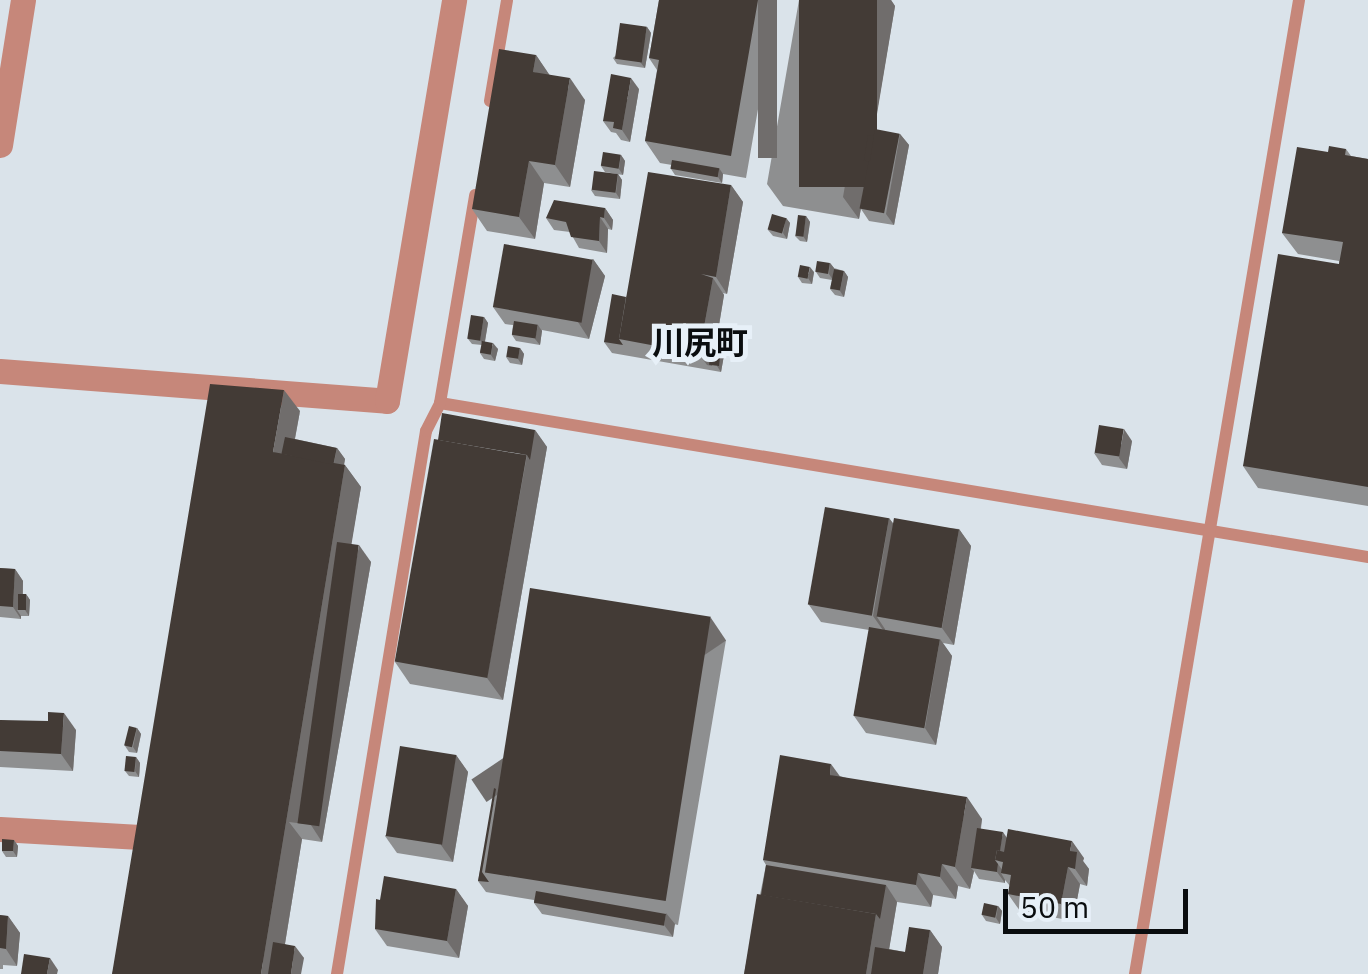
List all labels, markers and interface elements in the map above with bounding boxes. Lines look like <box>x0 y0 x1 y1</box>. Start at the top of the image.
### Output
district label: 川尻町 <box>652 323 748 361</box>
scale bar <box>1008 869 1193 931</box>
text: 50 m <box>1020 887 1089 926</box>

